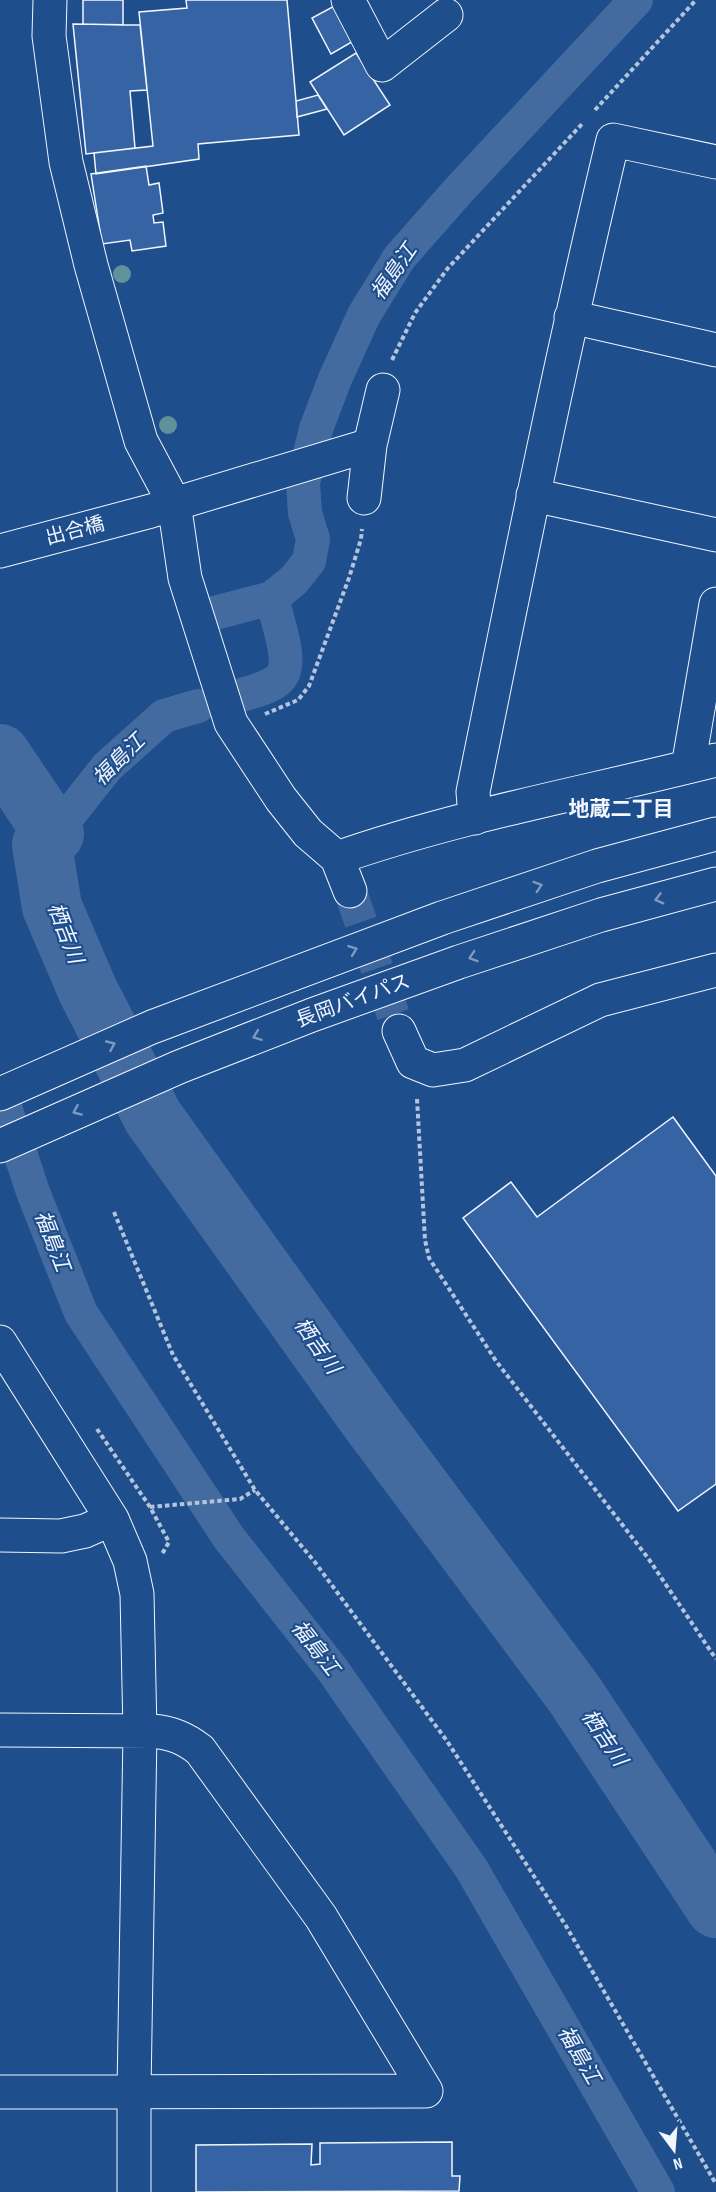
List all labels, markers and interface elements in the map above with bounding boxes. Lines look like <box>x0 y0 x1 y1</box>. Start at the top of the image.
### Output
water label: 福島江 <box>366 237 423 305</box>
street label: 出合橋 <box>43 512 107 550</box>
water label: 福島江 <box>88 727 152 791</box>
district label: 地蔵二丁目 <box>569 797 674 822</box>
one-way arrow <box>532 881 543 893</box>
one-way arrow <box>655 892 665 905</box>
water label: 栖吉川 <box>42 899 89 969</box>
one-way arrow <box>347 945 358 957</box>
one-way arrow <box>468 950 479 963</box>
street label: 長岡バイパス <box>293 969 413 1033</box>
one-way arrow <box>253 1029 264 1041</box>
one-way arrow <box>105 1040 116 1052</box>
one-way arrow <box>73 1104 84 1116</box>
water label: 福島江 <box>29 1207 76 1277</box>
water label: 栖吉川 <box>289 1313 346 1381</box>
water label: 福島江 <box>286 1615 345 1682</box>
water label: 栖吉川 <box>576 1705 633 1773</box>
water label: 福島江 <box>552 2021 607 2090</box>
north arrow <box>644 2120 704 2180</box>
text: N <box>671 2153 684 2173</box>

